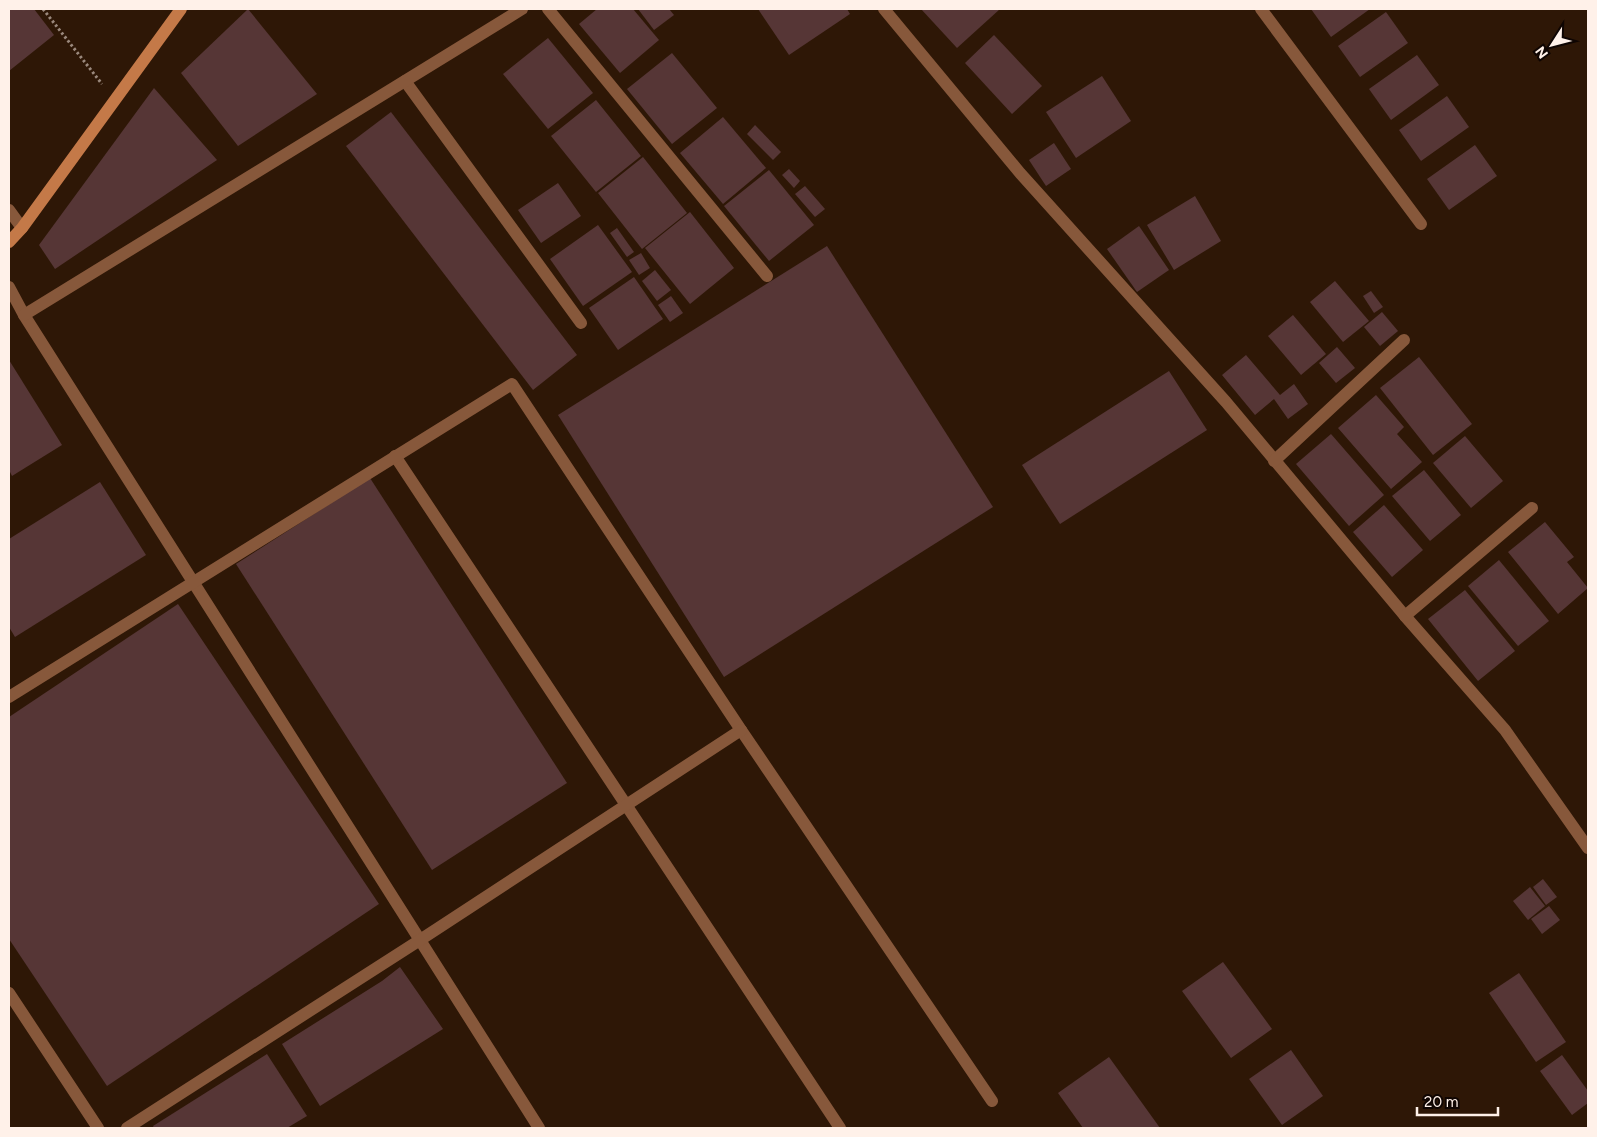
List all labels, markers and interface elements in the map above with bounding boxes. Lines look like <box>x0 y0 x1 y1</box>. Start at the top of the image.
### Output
north arrow <box>1527 20 1577 70</box>
text: N <box>1532 43 1552 62</box>
scale bar <box>1417 1084 1498 1116</box>
text: 20 m <box>1424 1093 1458 1111</box>

